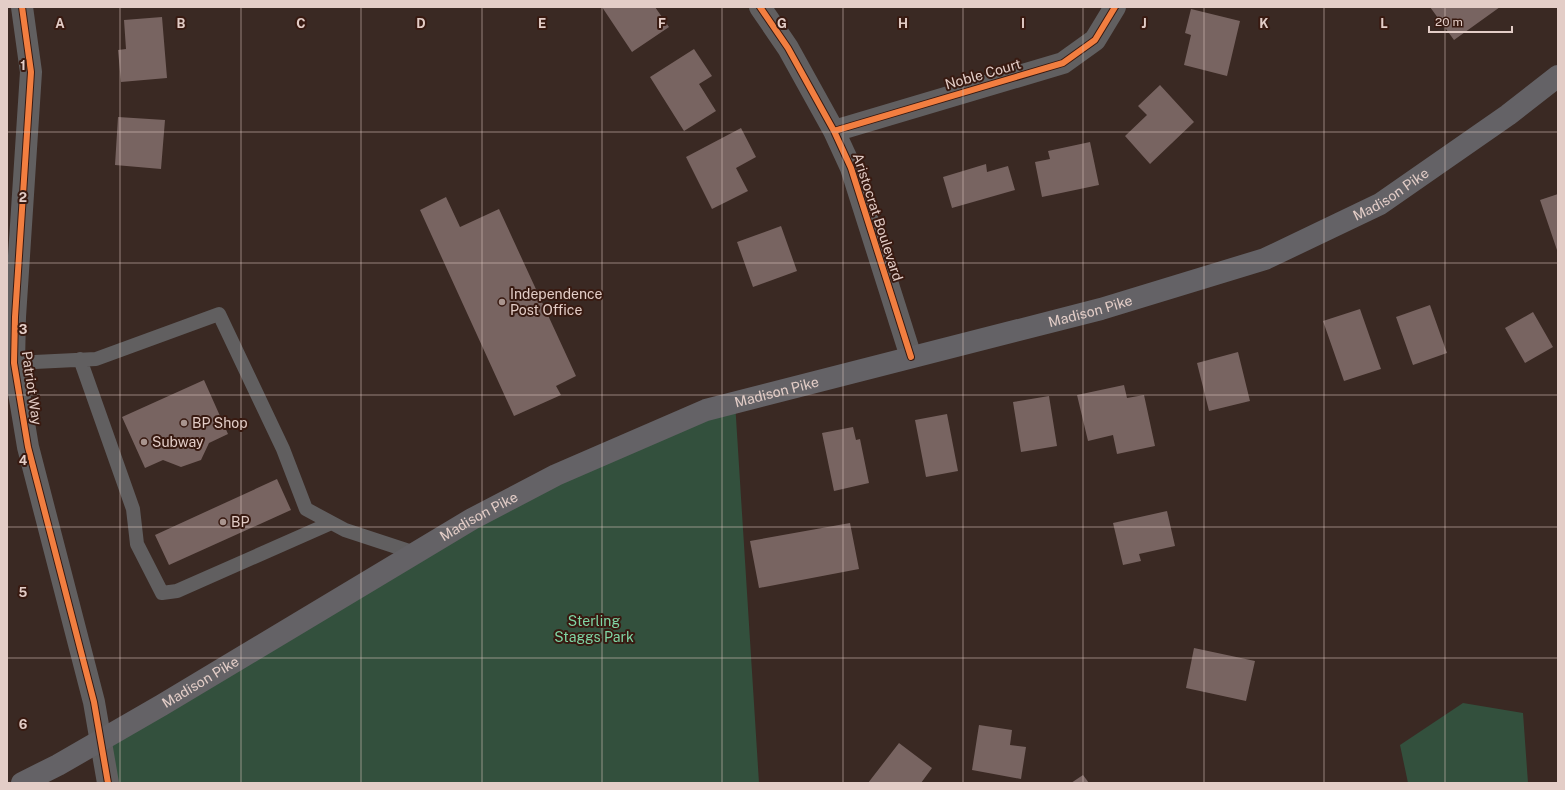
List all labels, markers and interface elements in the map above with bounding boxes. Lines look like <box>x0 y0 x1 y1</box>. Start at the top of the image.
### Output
scale bar <box>1429 8 1512 34</box>
text: 20 m <box>1435 15 1463 29</box>
text: A <box>55 16 65 31</box>
text: B <box>177 16 186 31</box>
text: C <box>296 16 306 31</box>
text: D <box>416 16 426 31</box>
text: E <box>538 16 546 31</box>
text: F <box>658 16 666 31</box>
text: G <box>777 16 787 31</box>
text: H <box>898 16 908 31</box>
text: I <box>1021 16 1025 31</box>
text: J <box>1141 16 1147 31</box>
text: K <box>1259 16 1269 31</box>
text: L <box>1380 16 1388 31</box>
street label: Noble Court <box>943 56 1023 92</box>
text: 1 <box>20 58 26 73</box>
street label: Aristocrat Boulevard <box>850 151 906 283</box>
street label: Madison Pike <box>1350 165 1432 224</box>
text: 2 <box>19 190 27 205</box>
place label: Independence Post Office <box>510 286 603 318</box>
street label: Madison Pike <box>1047 292 1134 330</box>
marker: Independence Post Office <box>497 297 507 307</box>
text: 3 <box>19 322 28 337</box>
street label: Patriot Way <box>19 350 45 426</box>
street label: Madison Pike <box>733 373 821 410</box>
place label: BP Shop <box>192 415 248 431</box>
marker: BP Shop <box>179 418 189 428</box>
place label: Subway <box>152 434 204 450</box>
marker: Subway <box>139 437 149 447</box>
text: 4 <box>19 453 28 468</box>
street label: Madison Pike <box>437 488 520 544</box>
place label: BP <box>231 514 249 530</box>
marker: BP <box>218 517 228 527</box>
text: 5 <box>19 585 28 600</box>
park label: Sterling Staggs Park <box>554 613 634 645</box>
street label: Madison Pike <box>159 653 242 711</box>
text: 6 <box>19 717 28 732</box>

